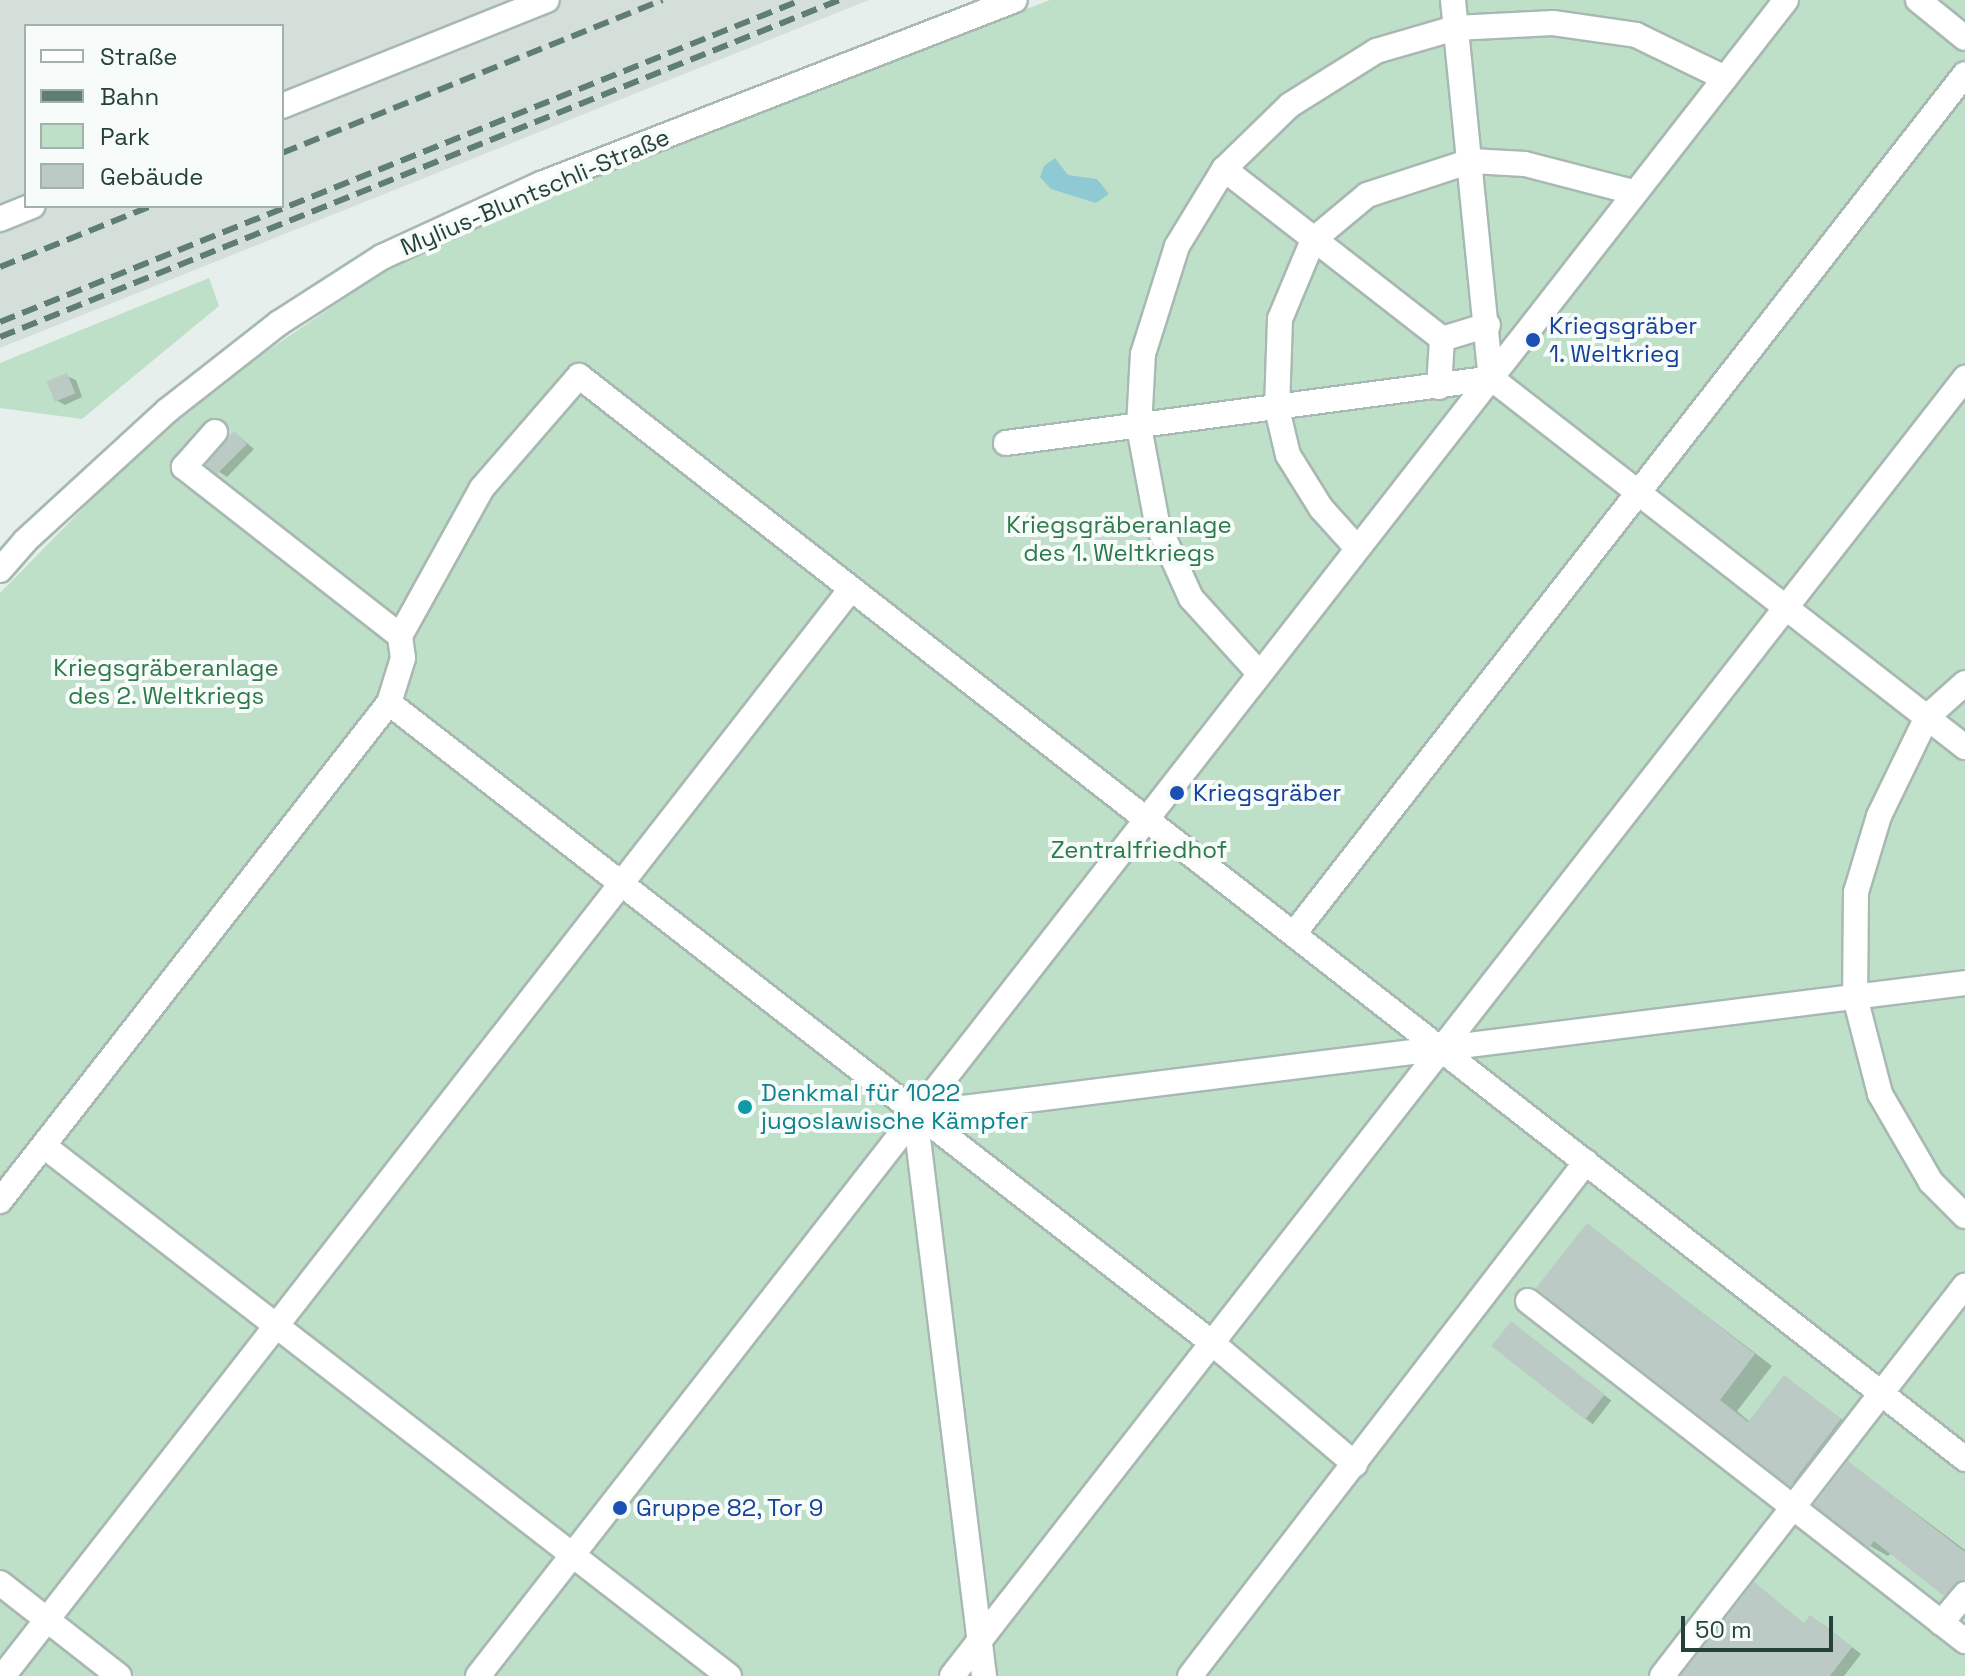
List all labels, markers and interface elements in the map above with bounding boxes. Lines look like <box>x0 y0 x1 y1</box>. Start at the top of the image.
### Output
legend <box>24 24 284 208</box>
text: Straße <box>100 41 177 72</box>
text: Bahn <box>100 81 159 112</box>
text: Park <box>100 121 150 152</box>
street label: Mylius-Bluntschli-Straße <box>396 122 674 262</box>
text: Gebäude <box>100 161 203 192</box>
place label: Kriegsgräber 1. Weltkrieg <box>1549 312 1697 368</box>
marker: Kriegsgräber 1. Weltkrieg <box>1524 331 1542 349</box>
park label: Kriegsgräberanlage des 1. Weltkriegs <box>1006 511 1232 567</box>
park label: Kriegsgräberanlage des 2. Weltkriegs <box>53 654 279 710</box>
place label: Kriegsgräber <box>1193 779 1341 807</box>
marker: Kriegsgräber <box>1168 784 1186 802</box>
park label: Zentralfriedhof <box>1051 836 1227 864</box>
place label: Denkmal für 1022 jugoslawische Kämpfer <box>761 1079 1028 1135</box>
marker: Denkmal für 1022 jugoslawische Kämpfer <box>736 1098 754 1116</box>
place label: Gruppe 82, Tor 9 <box>636 1494 825 1522</box>
marker: Gruppe 82, Tor 9 <box>611 1499 629 1517</box>
scale bar <box>1685 1600 1837 1650</box>
text: 50 m <box>1695 1614 1752 1645</box>

